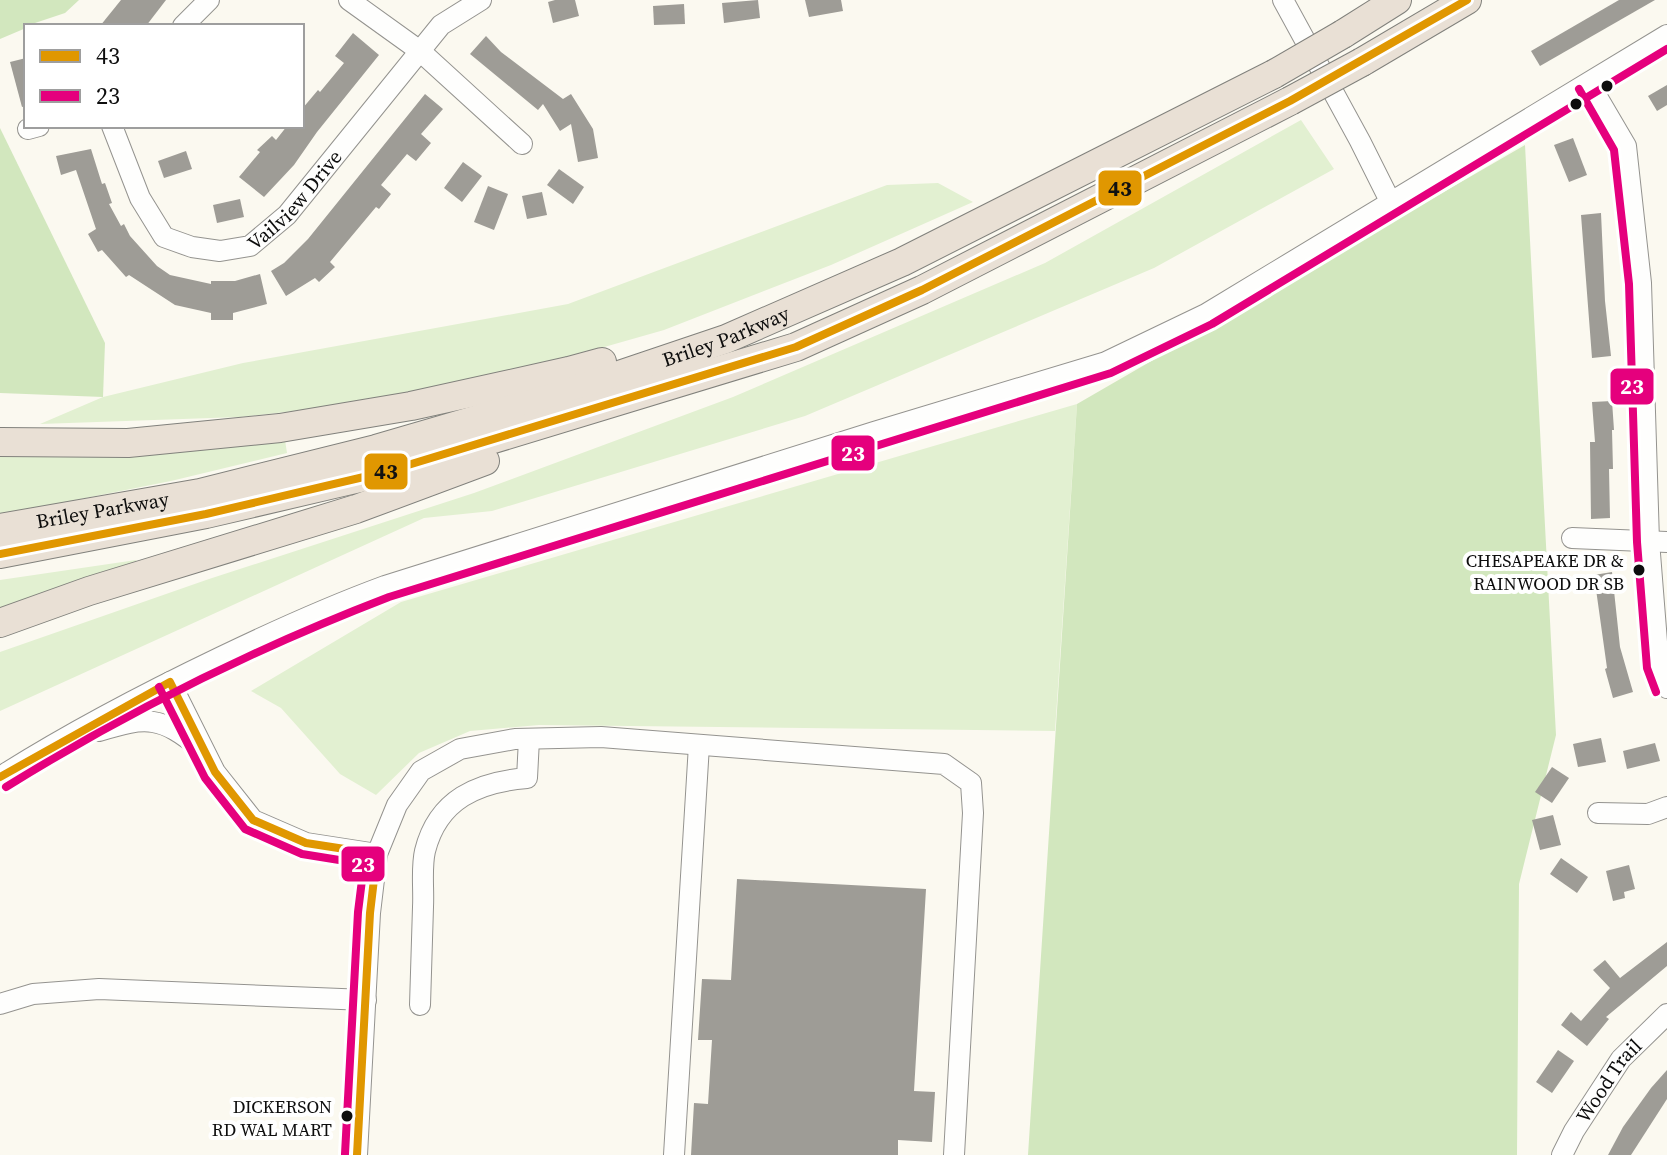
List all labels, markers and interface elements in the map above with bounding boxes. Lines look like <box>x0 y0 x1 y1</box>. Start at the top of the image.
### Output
legend <box>24 24 304 128</box>
text: 43 <box>96 39 120 72</box>
unlabelled marker <box>1599 78 1615 94</box>
text: 23 <box>96 79 120 112</box>
unlabelled marker <box>1568 96 1584 112</box>
street label: Vailview Drive <box>241 144 348 256</box>
line badge: 43 <box>1097 169 1143 207</box>
text: 43 <box>1108 173 1132 203</box>
street label: Briley Parkway <box>658 299 794 374</box>
line badge: 23 <box>1609 367 1655 406</box>
text: 23 <box>1620 371 1644 401</box>
line badge: 23 <box>830 434 876 472</box>
text: 23 <box>841 438 865 468</box>
line badge: 43 <box>363 452 409 491</box>
text: 43 <box>374 456 398 486</box>
street label: Briley Parkway <box>34 485 172 535</box>
place label: CHESAPEAKE DR & RAINWOOD DR SB <box>1466 548 1624 596</box>
marker: CHESAPEAKE DR & RAINWOOD DR SB <box>1631 562 1647 578</box>
line badge: 23 <box>340 845 386 883</box>
text: 23 <box>351 849 375 879</box>
street label: Wood Trail <box>1569 1032 1648 1128</box>
place label: DICKERSON RD WAL MART <box>212 1094 332 1142</box>
marker: DICKERSON RD WAL MART <box>339 1108 355 1124</box>

